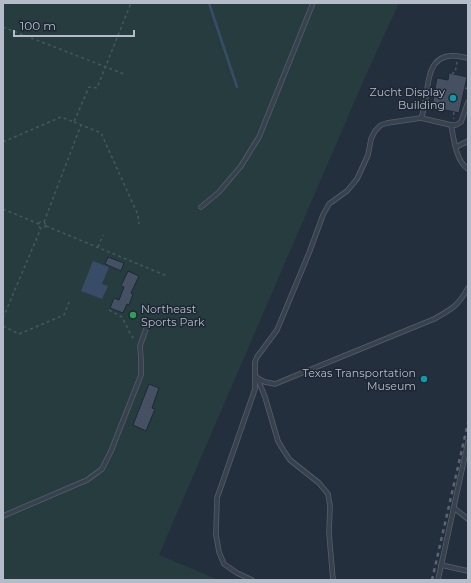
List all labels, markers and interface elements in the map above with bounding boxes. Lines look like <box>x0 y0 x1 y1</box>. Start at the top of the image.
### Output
scale bar <box>14 12 134 38</box>
text: 100 m <box>20 18 56 33</box>
place label: Zucht Display Building <box>370 85 445 112</box>
marker: Zucht Display Building <box>448 93 458 103</box>
place label: Northeast Sports Park <box>141 302 205 329</box>
marker: Northeast Sports Park <box>128 310 138 320</box>
place label: Texas Transportation Museum <box>302 366 416 393</box>
marker: Texas Transportation Museum <box>419 374 429 384</box>

